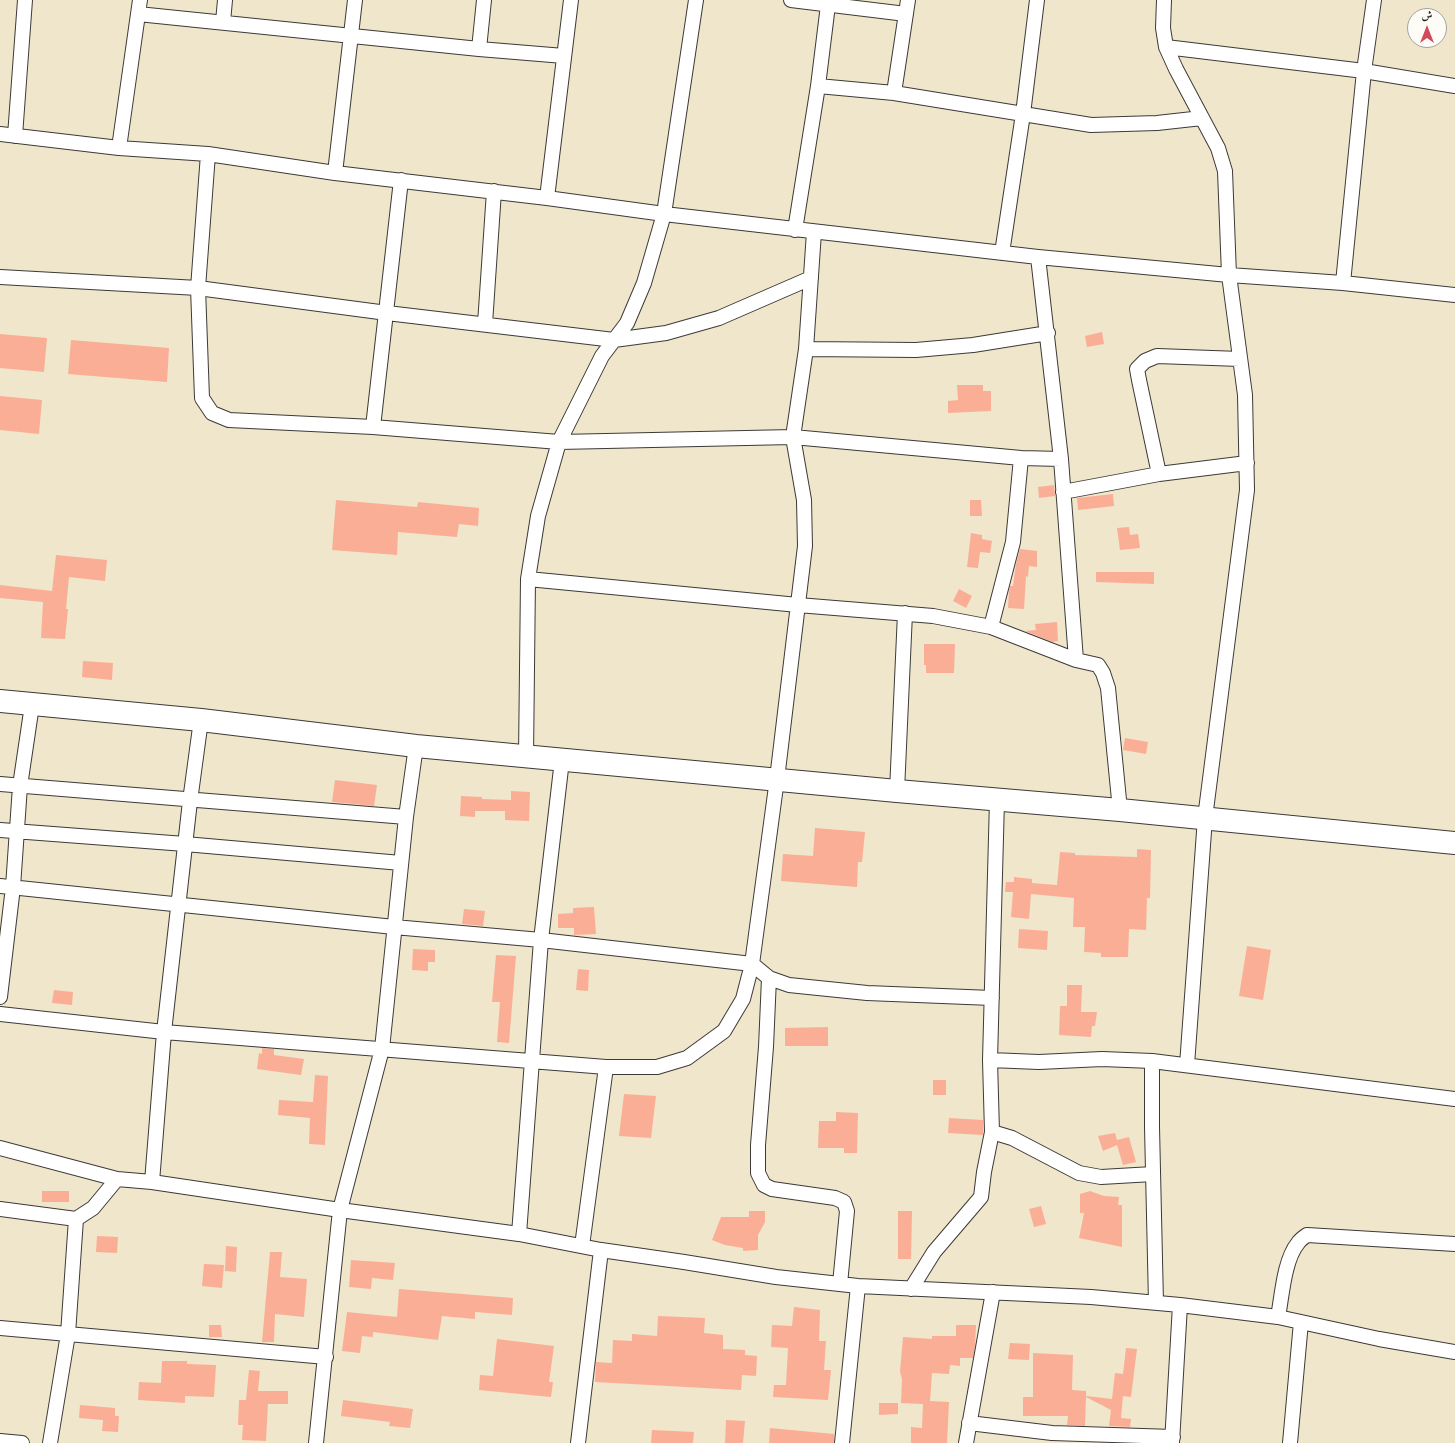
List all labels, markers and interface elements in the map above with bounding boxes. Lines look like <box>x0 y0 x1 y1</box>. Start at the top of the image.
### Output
north arrow <box>1407 8 1447 48</box>
text: ش <box>1422 9 1432 24</box>

